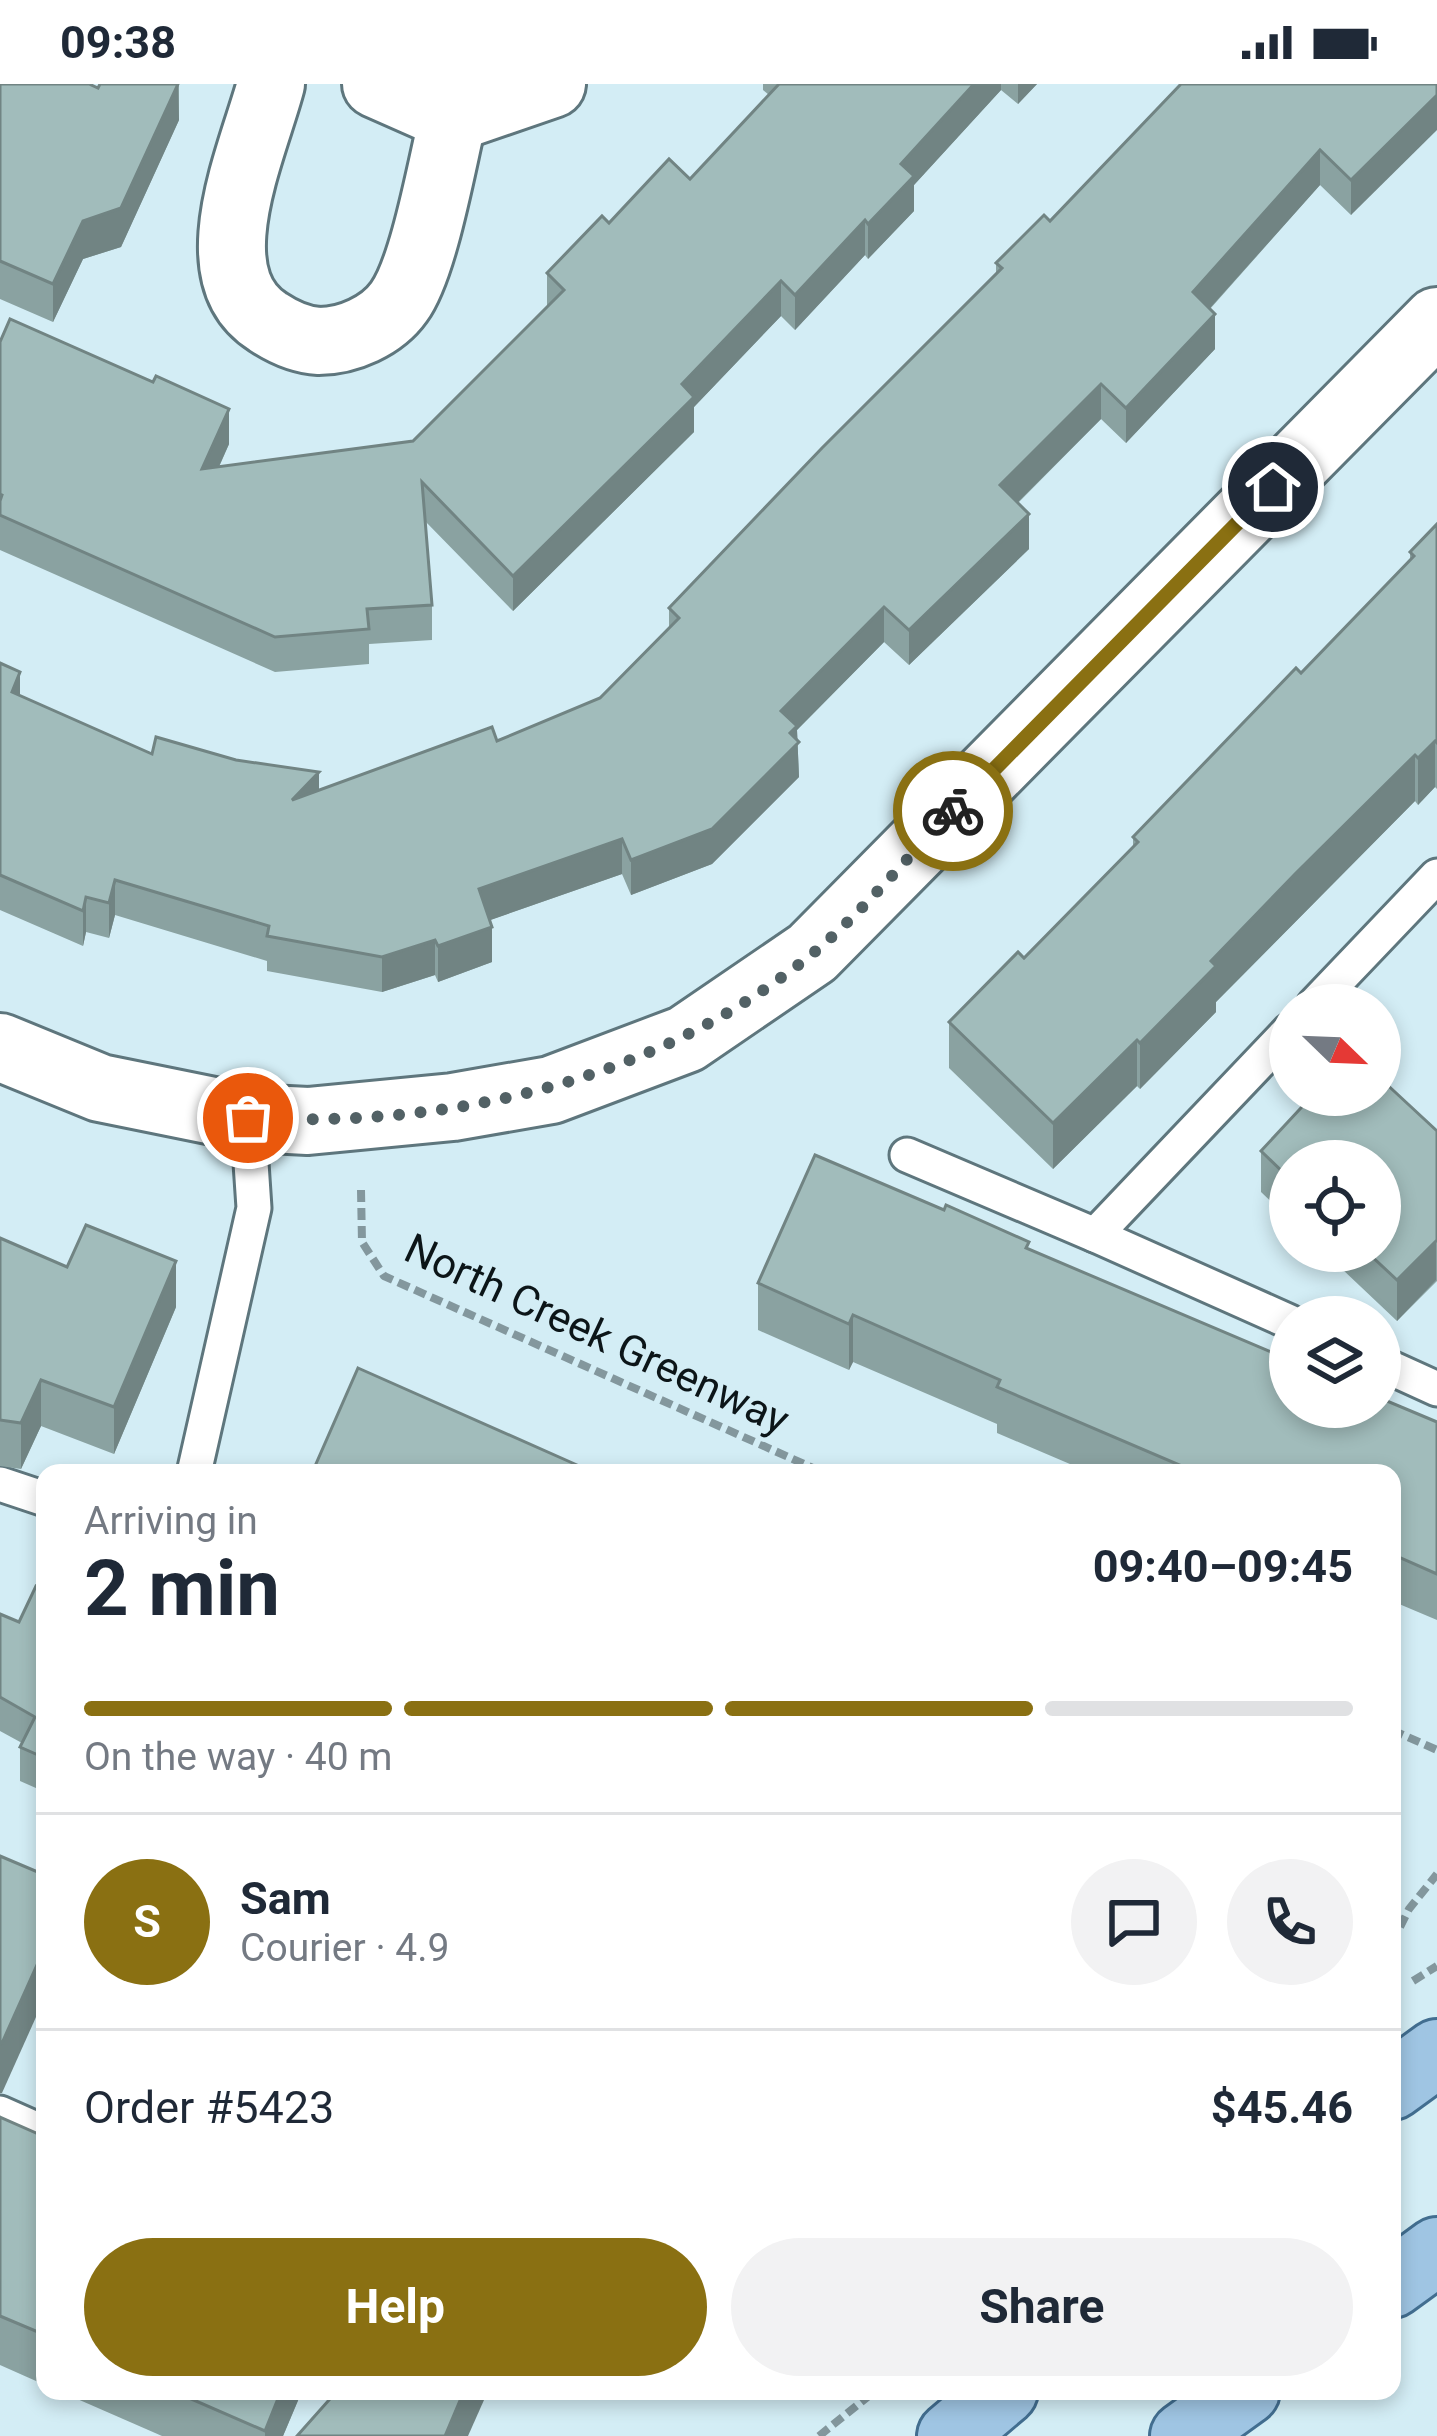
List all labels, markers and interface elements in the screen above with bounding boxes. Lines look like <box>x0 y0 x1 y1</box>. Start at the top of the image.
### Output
text: 09:38 <box>60 16 176 69</box>
pin <box>1222 436 1324 538</box>
icon: home <box>1240 454 1306 520</box>
courier <box>893 751 1013 871</box>
icon: bike <box>920 778 986 844</box>
north arrow <box>1269 984 1401 1116</box>
map controls <box>1269 984 1401 1428</box>
pin <box>197 1067 299 1169</box>
icon: bag <box>215 1085 281 1151</box>
button: locate <box>1269 1140 1401 1272</box>
street label: North Creek Greenway <box>397 1223 797 1445</box>
button: layers <box>1269 1296 1401 1428</box>
text: Arriving in <box>84 1498 258 1544</box>
text: 09:40–09:45 <box>1093 1540 1353 1593</box>
text: 2 min <box>84 1543 280 1634</box>
text: On the way · 40 m <box>84 1734 393 1780</box>
button: chat <box>1071 1859 1197 1985</box>
button: phone <box>1227 1859 1353 1985</box>
text: Sam <box>240 1872 331 1925</box>
text: S <box>133 1895 161 1948</box>
text: Courier · 4.9 <box>240 1925 449 1971</box>
text: Order #5423 <box>84 2081 334 2134</box>
text: $45.46 <box>1211 2081 1353 2134</box>
button: Help <box>84 2238 707 2376</box>
button: Share <box>731 2238 1353 2376</box>

